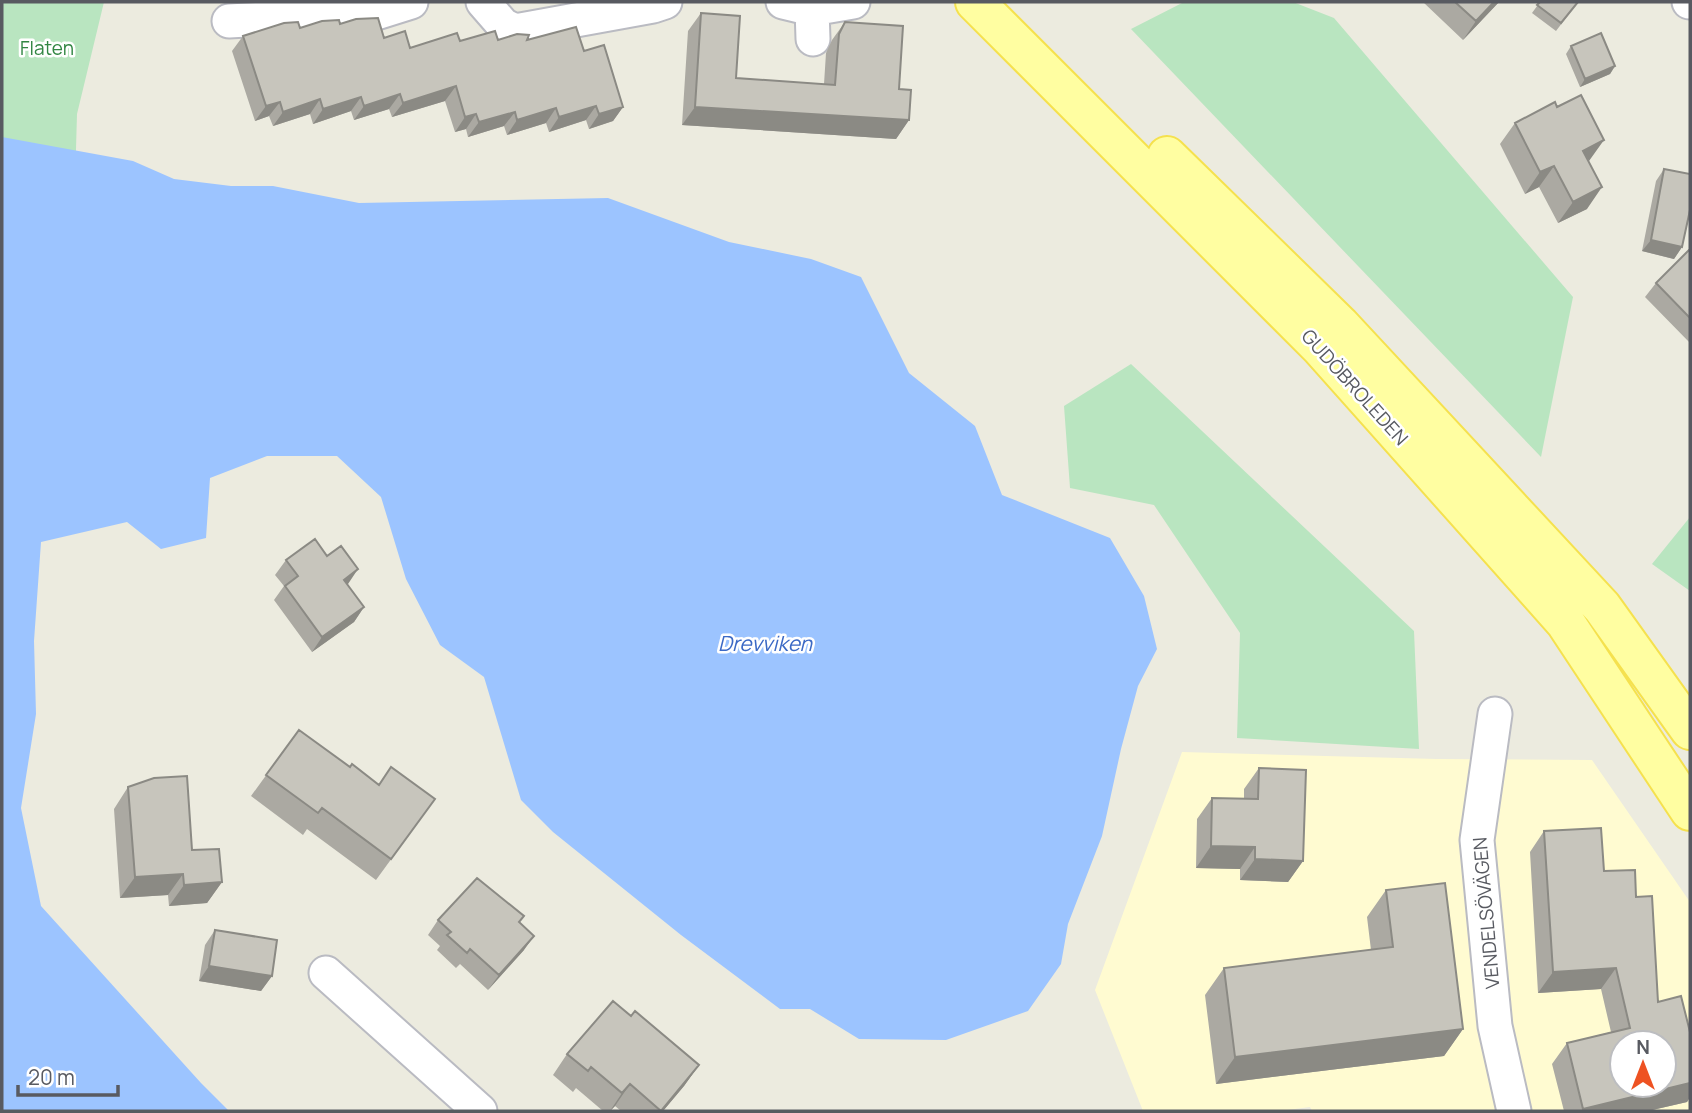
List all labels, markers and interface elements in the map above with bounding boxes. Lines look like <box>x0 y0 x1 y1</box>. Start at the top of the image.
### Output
park label: Flaten <box>20 35 74 61</box>
street label: GUDÖBROLEDEN <box>1296 323 1414 451</box>
water label: Drevviken <box>718 629 814 657</box>
street label: VENDELSÖVÄGEN <box>1466 836 1506 990</box>
north arrow <box>1608 1029 1678 1099</box>
text: N <box>1636 1034 1650 1060</box>
scale bar <box>18 1054 117 1098</box>
text: 20 m <box>28 1063 75 1091</box>

